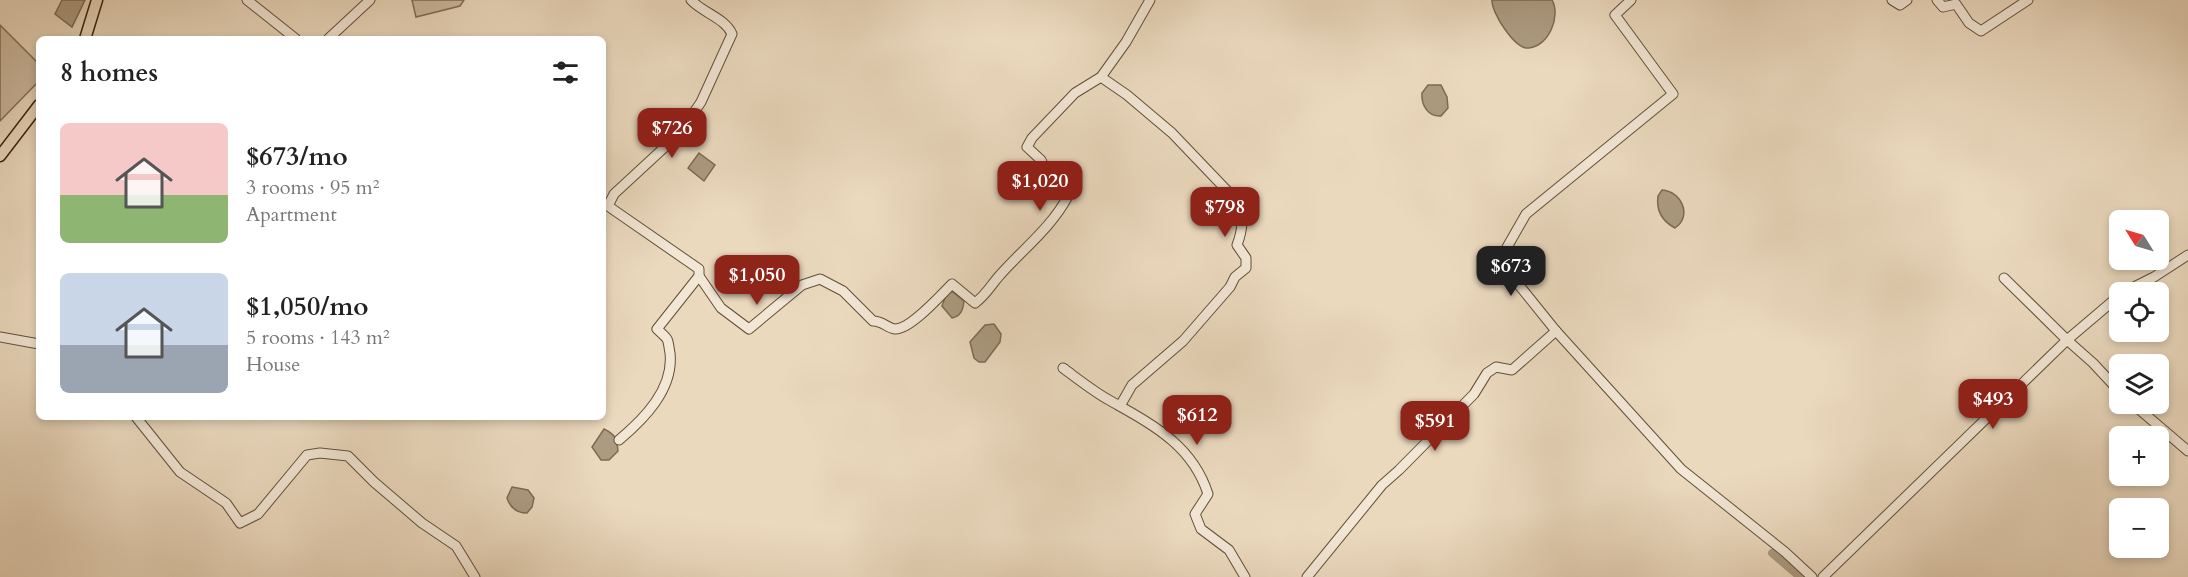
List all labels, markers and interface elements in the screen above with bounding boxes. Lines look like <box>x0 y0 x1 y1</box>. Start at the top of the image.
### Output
text: 8 homes <box>60 55 158 90</box>
icon: filters <box>549 56 582 89</box>
pin: $726 <box>636 108 708 159</box>
text: $726 <box>652 114 692 141</box>
text: $673/mo <box>246 139 348 174</box>
icon: home <box>108 147 180 219</box>
pin: $1,020 <box>991 161 1089 212</box>
text: $1,020 <box>1011 167 1069 194</box>
text: 3 rooms · 95 m² <box>246 174 379 201</box>
pin: $798 <box>1189 187 1261 238</box>
text: $798 <box>1205 193 1245 220</box>
text: Apartment <box>246 201 337 228</box>
north arrow <box>2109 210 2169 270</box>
map controls <box>2109 210 2169 558</box>
pin: $673 <box>1475 246 1547 297</box>
text: $673 <box>1491 252 1531 279</box>
pin: $1,050 <box>708 255 806 306</box>
text: $1,050 <box>728 261 786 288</box>
button: locate <box>2109 282 2169 342</box>
text: $1,050/mo <box>246 289 369 324</box>
icon: home <box>108 297 180 369</box>
text: 5 rooms · 143 m² <box>246 324 390 351</box>
text: House <box>246 351 300 378</box>
button: layers <box>2109 354 2169 414</box>
pin: $493 <box>1957 379 2029 430</box>
text: $493 <box>1973 385 2013 412</box>
pin: $612 <box>1161 395 1233 446</box>
text: $612 <box>1177 401 1217 428</box>
pin: $591 <box>1399 401 1471 452</box>
text: $591 <box>1415 407 1455 434</box>
button: + <box>2109 426 2169 486</box>
button: − <box>2109 498 2169 558</box>

